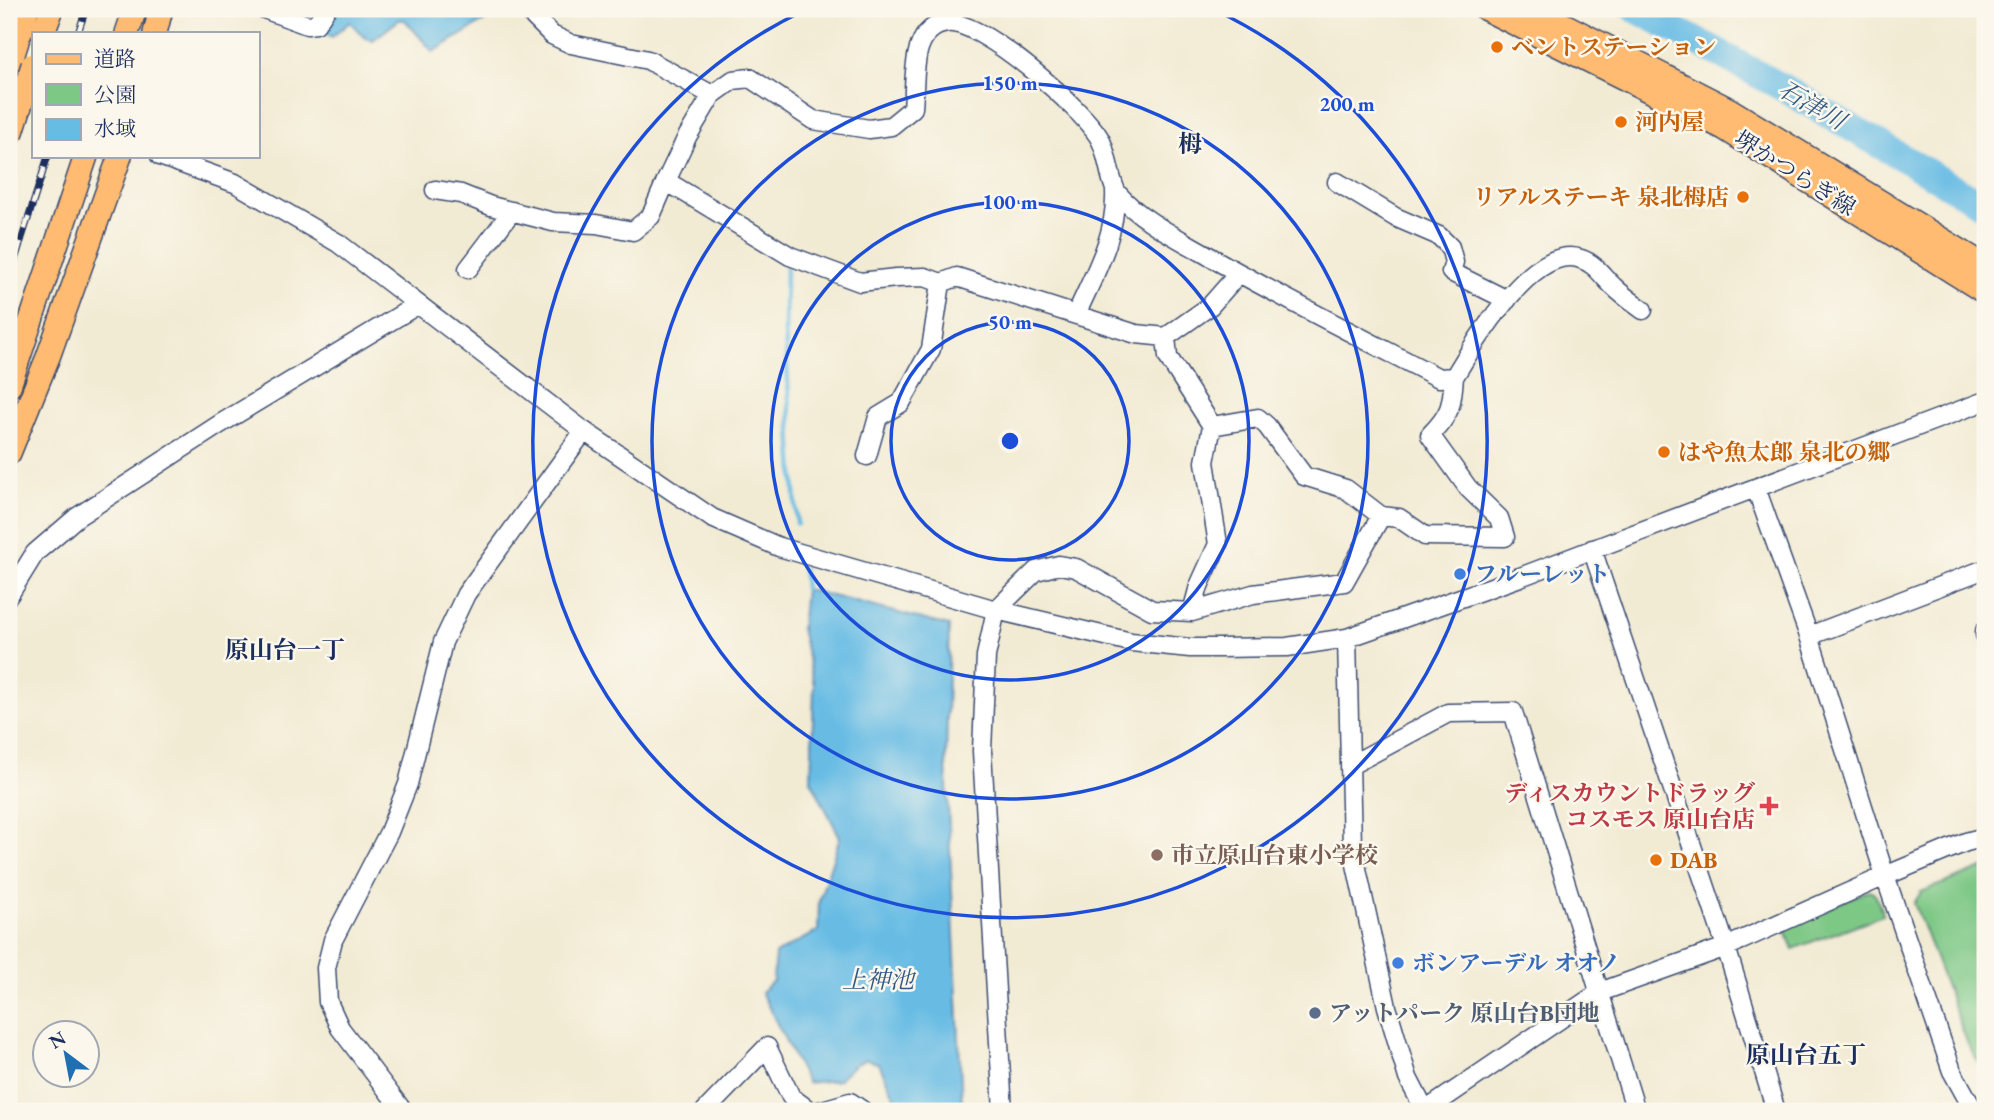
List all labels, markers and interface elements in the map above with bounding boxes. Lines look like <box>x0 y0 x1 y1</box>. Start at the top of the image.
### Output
legend <box>32 32 259 158</box>
place label: ベントステーション <box>1511 32 1716 62</box>
marker: ベントステーション <box>1489 39 1505 55</box>
text: 道路 <box>94 45 136 72</box>
text: 150 m <box>982 69 1038 96</box>
water label: 石津川 <box>1773 73 1854 137</box>
text: 公園 <box>94 81 136 108</box>
text: 200 m <box>1319 90 1375 117</box>
place label: 河内屋 <box>1635 107 1704 137</box>
marker: 河内屋 <box>1613 114 1629 130</box>
text: 水域 <box>94 115 136 142</box>
street label: 堺かつらぎ線 <box>1729 124 1861 222</box>
district label: 栂 <box>1178 128 1202 159</box>
place label: リアルステーキ 泉北栂店 <box>1473 182 1729 212</box>
text: 100 m <box>982 188 1038 215</box>
marker: リアルステーキ 泉北栂店 <box>1735 189 1751 205</box>
text: 50 m <box>988 308 1032 335</box>
centre of rings <box>998 429 1022 453</box>
place label: はや魚太郎 泉北の郷 <box>1678 437 1890 467</box>
marker: はや魚太郎 泉北の郷 <box>1656 444 1672 460</box>
place label: フルーレット <box>1474 559 1610 589</box>
marker: フルーレット <box>1452 566 1468 582</box>
district label: 原山台一丁 <box>225 634 345 665</box>
place label: ディスカウントドラッグ コスモス 原山台店 <box>1504 778 1755 834</box>
marker: ディスカウントドラッグ コスモス 原山台店 <box>1761 798 1777 814</box>
place label: 市立原山台東小学校 <box>1171 840 1378 870</box>
place label: DAB <box>1670 845 1717 875</box>
marker: 市立原山台東小学校 <box>1149 847 1165 863</box>
marker: DAB <box>1648 852 1664 868</box>
place label: ボンアーデル オオノ <box>1412 948 1621 978</box>
marker: ボンアーデル オオノ <box>1390 955 1406 971</box>
water label: 上神池 <box>842 964 917 995</box>
place label: アットパーク 原山台B団地 <box>1329 998 1600 1028</box>
marker: アットパーク 原山台B団地 <box>1307 1005 1323 1021</box>
north arrow <box>32 1018 102 1088</box>
text: N <box>44 1025 71 1055</box>
district label: 原山台五丁 <box>1746 1039 1866 1070</box>

